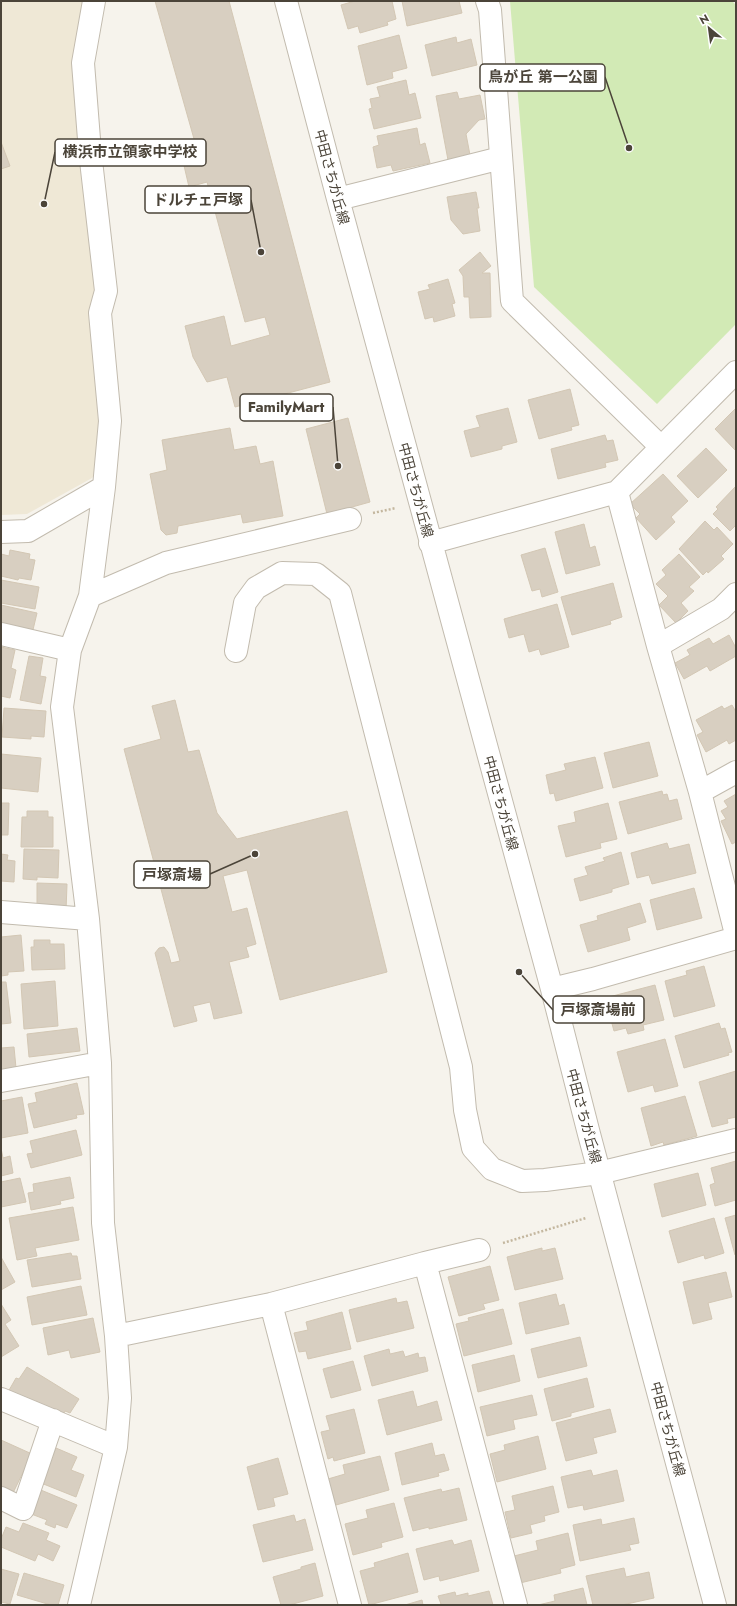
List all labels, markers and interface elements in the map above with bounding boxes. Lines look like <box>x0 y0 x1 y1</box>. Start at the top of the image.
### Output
north arrow <box>689 8 729 48</box>
text: N <box>696 10 712 28</box>
callout: 鳥が丘 第一公園 <box>480 64 605 91</box>
text: 鳥が丘 第一公園 <box>488 66 598 88</box>
street label: 中田さちが丘線 <box>310 127 354 227</box>
callout: 横浜市立領家中学校 <box>55 139 206 166</box>
text: 横浜市立領家中学校 <box>62 141 198 163</box>
callout: ドルチェ戸塚 <box>145 186 251 213</box>
text: ドルチェ戸塚 <box>153 189 243 211</box>
callout: FamilyMart <box>240 394 333 421</box>
text: FamilyMart <box>248 396 325 418</box>
street label: 中田さちが丘線 <box>394 440 438 540</box>
street label: 中田さちが丘線 <box>479 753 523 853</box>
callout: 戸塚斎場 <box>134 861 210 888</box>
text: 戸塚斎場 <box>142 864 202 886</box>
callout: 戸塚斎場前 <box>553 996 644 1023</box>
text: 戸塚斎場前 <box>560 999 636 1021</box>
street label: 中田さちが丘線 <box>562 1066 606 1166</box>
street label: 中田さちが丘線 <box>646 1379 690 1479</box>

